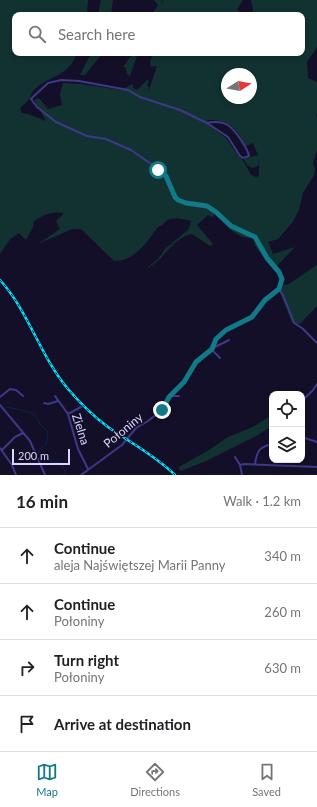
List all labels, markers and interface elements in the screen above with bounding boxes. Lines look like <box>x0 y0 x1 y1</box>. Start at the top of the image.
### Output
search box <box>12 12 305 56</box>
icon: search <box>26 23 48 45</box>
text: Search here <box>58 25 135 43</box>
north arrow <box>221 68 257 104</box>
route start <box>149 161 167 179</box>
map controls <box>269 391 305 463</box>
button: locate <box>269 391 305 427</box>
route end <box>153 401 171 419</box>
street label: Połoniny <box>100 409 146 451</box>
street label: Zielna <box>69 412 93 447</box>
button: layers <box>269 427 305 463</box>
scale bar <box>12 447 70 466</box>
text: 200 m <box>18 449 49 462</box>
text: 16 min <box>16 491 68 512</box>
text: Walk · 1.2 km <box>223 493 301 509</box>
text: Continue <box>54 539 115 557</box>
icon: ahead <box>16 545 38 567</box>
text: 340 m <box>264 548 301 564</box>
text: aleja Najświętszej Marii Panny <box>54 557 226 573</box>
text: Continue <box>54 595 115 613</box>
icon: ahead <box>16 601 38 623</box>
text: 260 m <box>264 604 301 620</box>
text: Połoniny <box>54 613 104 629</box>
text: Turn right <box>54 651 119 669</box>
icon: right <box>16 657 38 679</box>
text: 630 m <box>264 660 301 676</box>
text: Połoniny <box>54 669 104 685</box>
icon: arrive <box>16 713 38 735</box>
text: Arrive at destination <box>54 715 191 733</box>
tab: Map <box>36 761 58 798</box>
tab: Directions <box>130 761 180 798</box>
tab: Saved <box>252 761 281 798</box>

